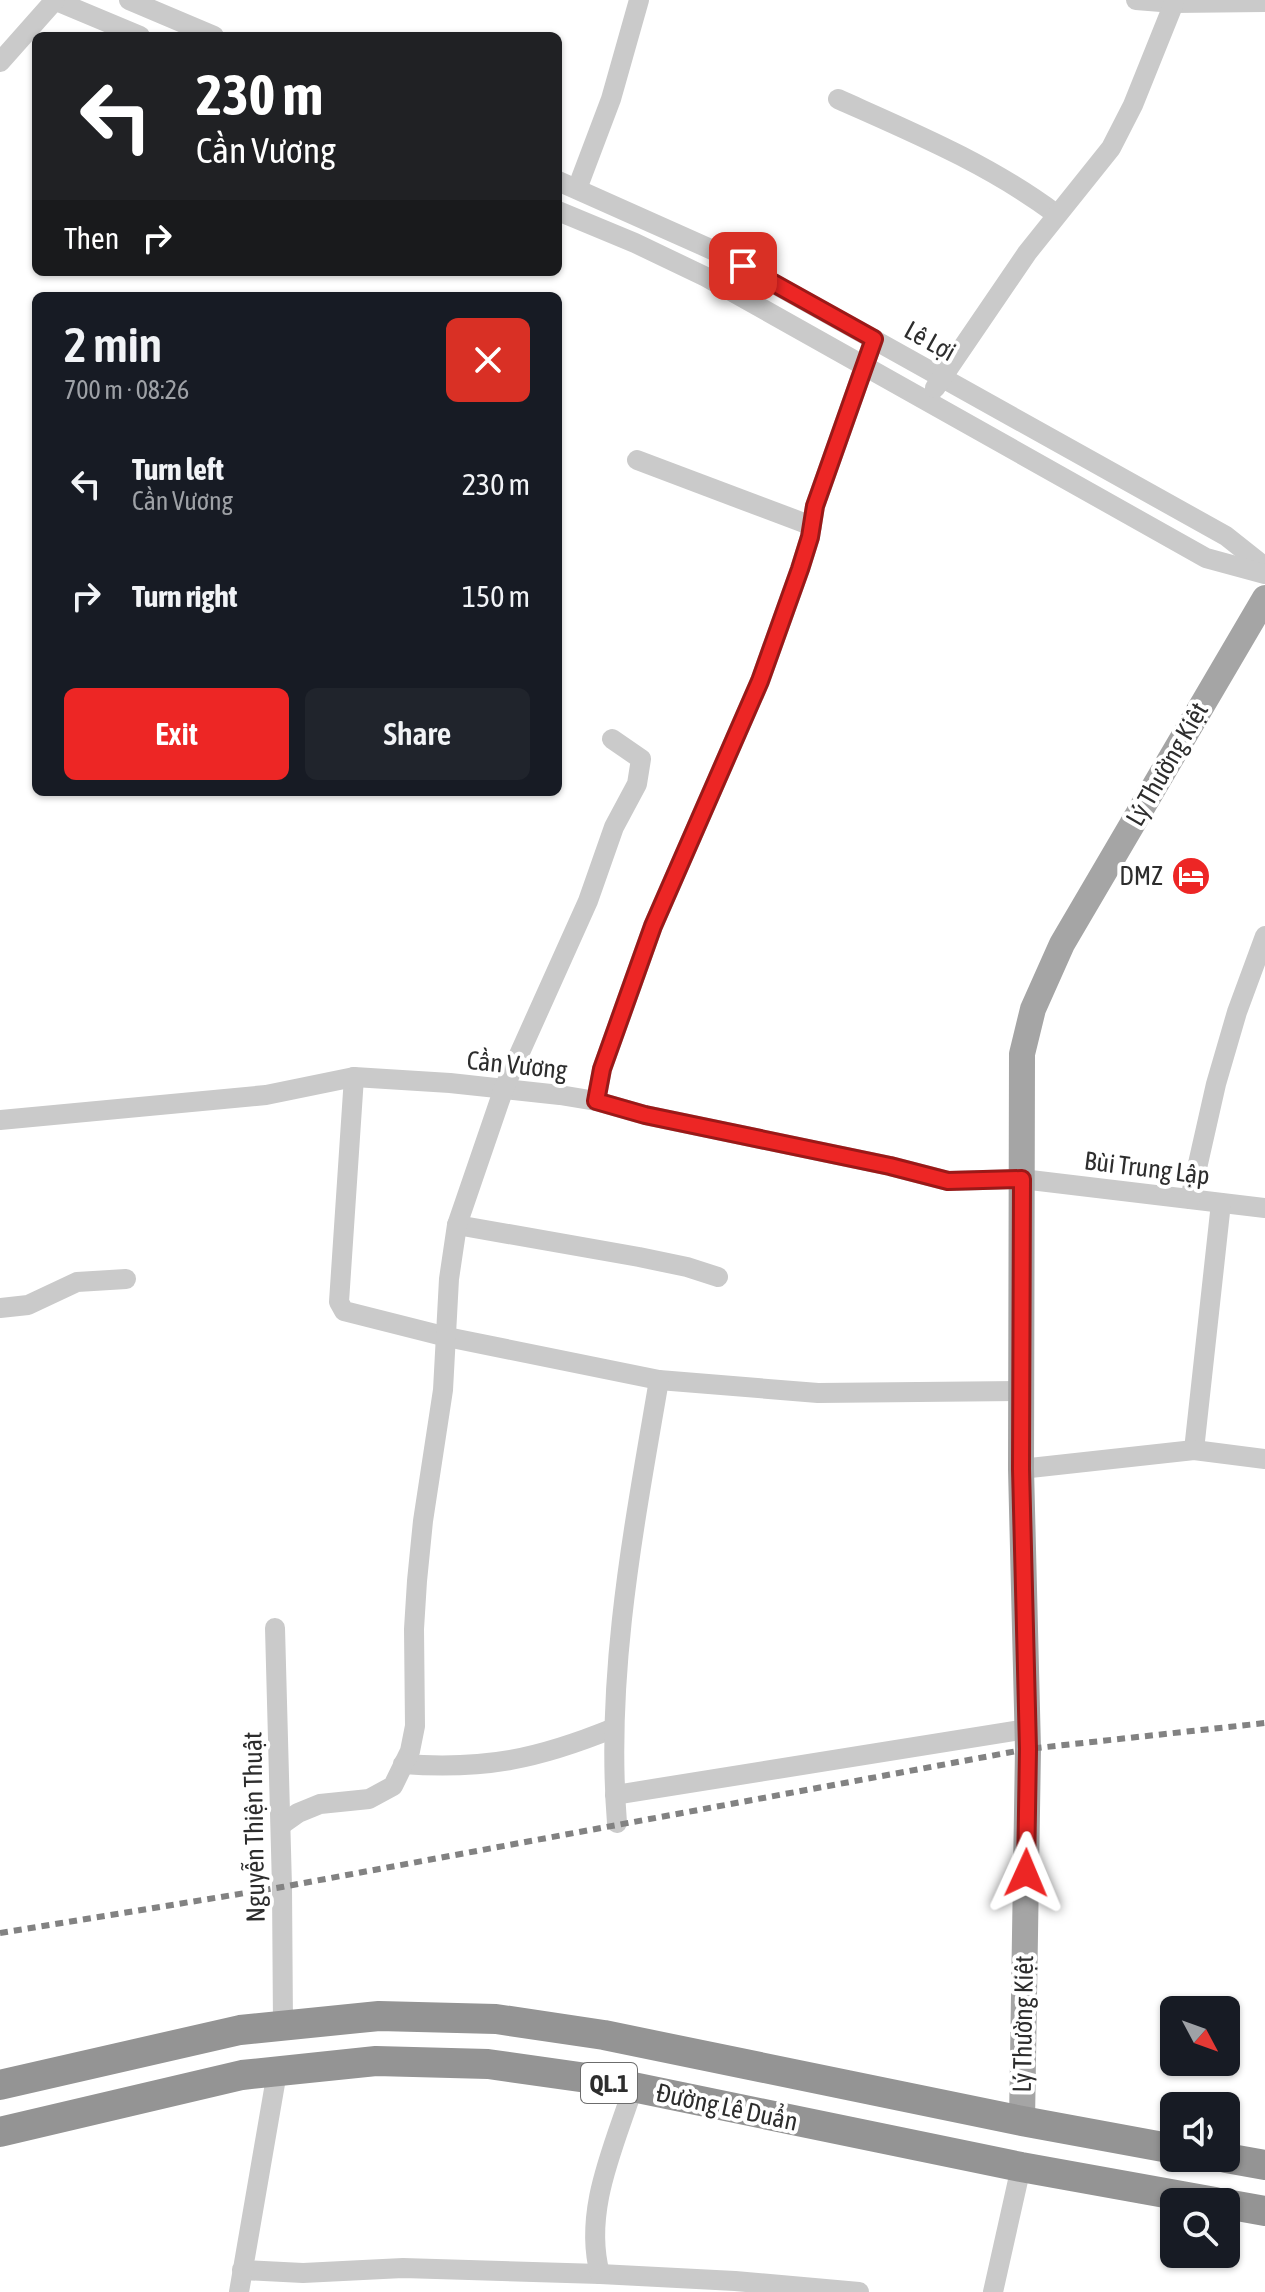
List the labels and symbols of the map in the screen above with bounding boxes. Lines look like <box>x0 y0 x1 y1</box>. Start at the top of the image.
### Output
pin <box>709 232 777 300</box>
street label: Lê Lợi <box>899 315 961 367</box>
street label: Lý Thường Kiệt <box>1120 697 1214 831</box>
hotel icon: DMZ <box>1170 855 1212 897</box>
place label: DMZ <box>1119 861 1163 891</box>
street label: Cần Vương <box>465 1045 570 1085</box>
street label: Bùi Trung Lập <box>1082 1145 1212 1191</box>
street label: Nguyễn Thiện Thuật <box>237 1731 271 1923</box>
position arrow <box>984 1831 1068 1915</box>
street label: Lý Thường Kiệt <box>1007 1955 1039 2093</box>
north arrow <box>1160 1996 1240 2076</box>
road number: QL.1 <box>581 2063 637 2103</box>
street label: Đường Lê Duẩn <box>653 2075 801 2137</box>

